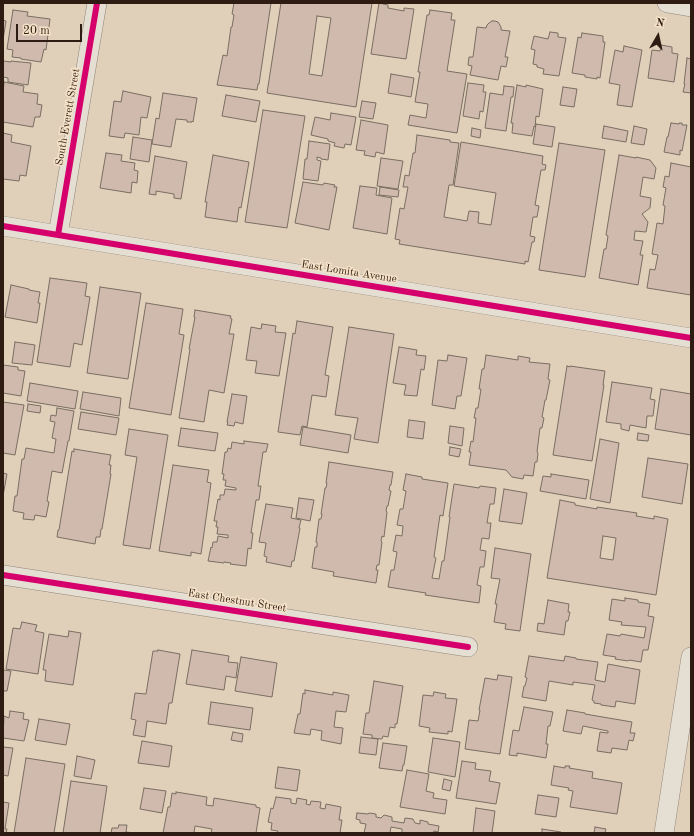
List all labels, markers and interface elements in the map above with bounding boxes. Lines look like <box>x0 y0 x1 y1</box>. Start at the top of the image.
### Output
scale bar <box>18 16 84 42</box>
north arrow <box>638 16 678 56</box>
text: N <box>655 18 665 30</box>
text: 20 m <box>23 25 50 37</box>
street label: South Everett Street <box>53 67 83 167</box>
street label: East Lomita Avenue <box>300 258 398 286</box>
street label: East Chestnut Street <box>187 587 287 615</box>

